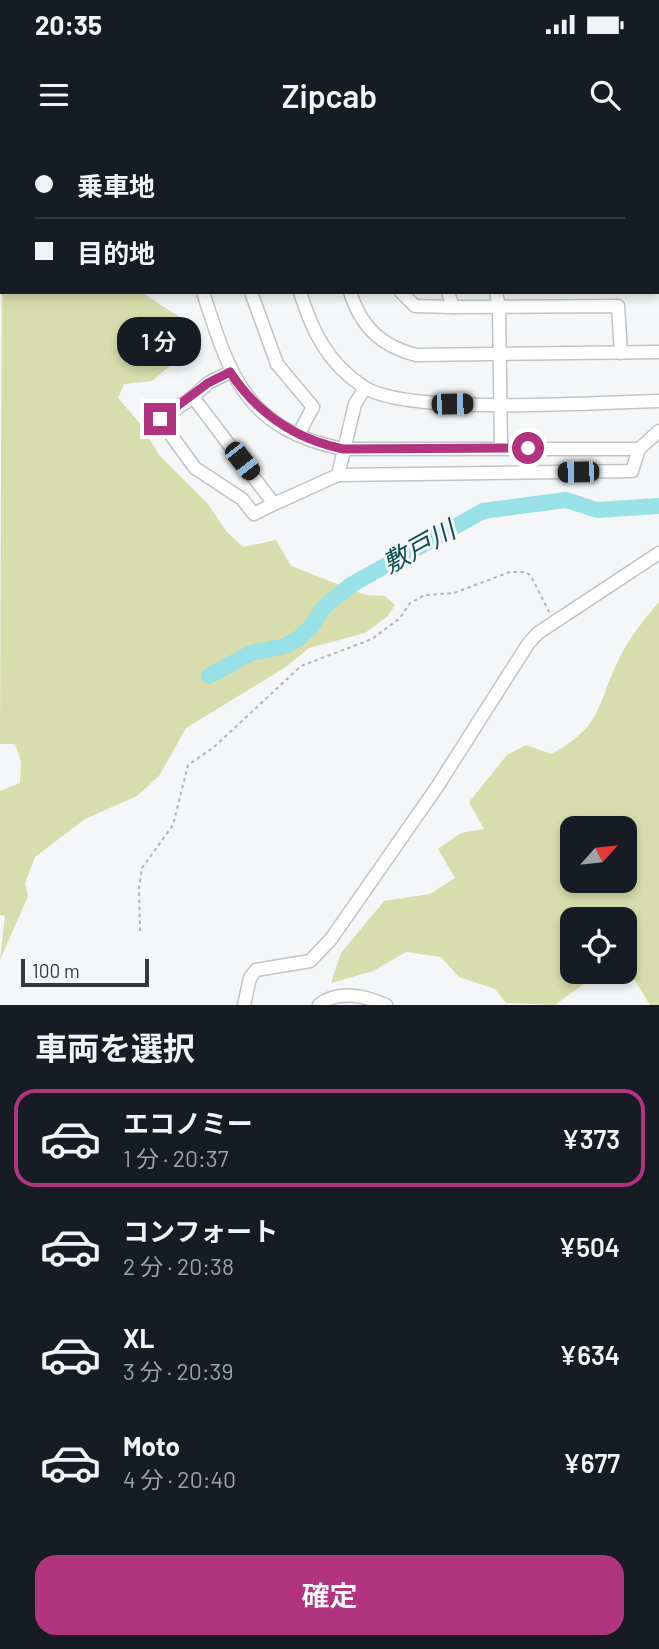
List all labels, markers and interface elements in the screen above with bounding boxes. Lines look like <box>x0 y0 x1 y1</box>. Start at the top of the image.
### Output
text: 20:35 <box>35 9 102 40</box>
icon: menu <box>35 76 73 114</box>
text: Zipcab <box>282 76 377 114</box>
icon: search <box>586 76 624 114</box>
text: 乗車地 <box>77 170 155 201</box>
text: 目的地 <box>77 237 155 268</box>
callout: 1 分 <box>118 317 202 366</box>
text: 1 分 <box>141 327 177 355</box>
car <box>431 393 474 415</box>
route end <box>144 403 176 435</box>
route start <box>512 432 544 464</box>
car <box>221 438 264 484</box>
car <box>557 461 600 483</box>
water label: 敷戸川 <box>377 512 463 578</box>
north arrow <box>560 816 637 892</box>
map controls <box>560 816 637 984</box>
button: locate <box>560 907 637 984</box>
scale bar <box>21 956 149 988</box>
text: 100 m <box>32 959 80 982</box>
text: 車両を選択 <box>35 1028 195 1066</box>
icon: car <box>39 1107 102 1170</box>
text: エコノミー <box>123 1107 253 1138</box>
text: ¥373 <box>562 1123 620 1154</box>
text: 1 分 · 20:37 <box>123 1144 229 1172</box>
icon: car <box>39 1215 102 1278</box>
text: コンフォート <box>123 1215 278 1246</box>
text: ¥504 <box>558 1231 620 1262</box>
text: 2 分 · 20:38 <box>123 1252 234 1280</box>
text: XL <box>123 1322 154 1353</box>
icon: car <box>39 1323 102 1386</box>
text: ¥634 <box>559 1339 620 1370</box>
text: 3 分 · 20:39 <box>123 1357 233 1385</box>
text: Moto <box>123 1430 180 1461</box>
icon: car <box>39 1431 102 1494</box>
text: ¥677 <box>563 1447 620 1478</box>
text: 4 分 · 20:40 <box>123 1465 236 1493</box>
button: 確定 <box>35 1555 624 1635</box>

